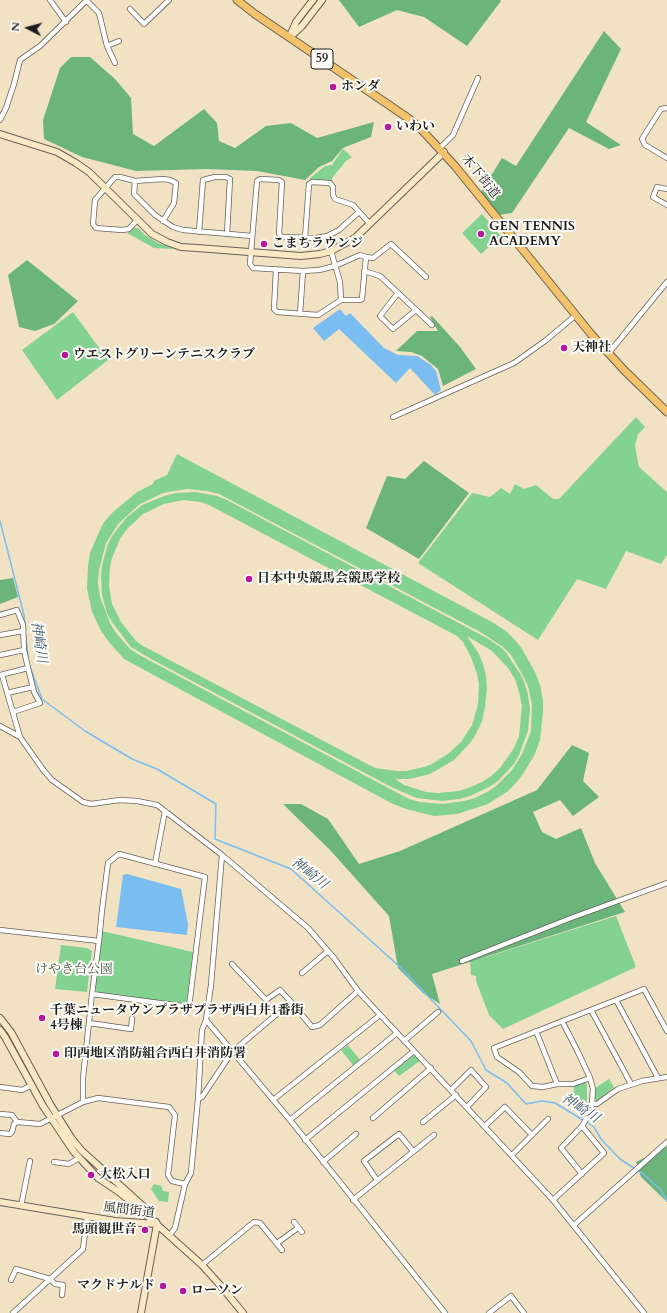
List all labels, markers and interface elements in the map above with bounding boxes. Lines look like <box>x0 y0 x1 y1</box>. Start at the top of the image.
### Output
north arrow <box>8 8 48 48</box>
text: N <box>8 21 24 32</box>
road number: 59 <box>311 49 333 69</box>
place label: ホンダ <box>341 79 380 95</box>
marker: ホンダ <box>328 82 338 92</box>
place label: いわい <box>396 119 435 135</box>
marker: いわい <box>383 122 393 132</box>
street label: 木下街道 <box>458 152 502 202</box>
place label: GEN TENNIS ACADEMY <box>489 219 575 250</box>
marker: GEN TENNIS ACADEMY <box>476 229 486 239</box>
place label: こまちラウンジ <box>272 236 363 252</box>
marker: こまちラウンジ <box>259 239 269 249</box>
place label: 天神社 <box>572 340 611 356</box>
marker: 天神社 <box>559 343 569 353</box>
place label: ウエストグリーンテニスクラブ <box>73 347 255 363</box>
marker: ウエストグリーンテニスクラブ <box>60 350 70 360</box>
place label: 日本中央競馬会競馬学校 <box>257 571 400 587</box>
marker: 日本中央競馬会競馬学校 <box>244 574 254 584</box>
water label: 神崎川 <box>27 620 49 664</box>
water label: 神崎川 <box>287 854 331 894</box>
park label: けやき台公園 <box>35 962 113 978</box>
place label: 千葉ニュータウンプラザプラザ西白井1番街 4号棟 <box>50 1003 304 1034</box>
marker: 千葉ニュータウンプラザプラザ西白井1番街 4号棟 <box>37 1013 47 1023</box>
place label: 印西地区消防組合西白井消防署 <box>64 1046 246 1062</box>
marker: 印西地区消防組合西白井消防署 <box>51 1049 61 1059</box>
water label: 神崎川 <box>558 1091 602 1127</box>
place label: 大松入口 <box>99 1167 151 1183</box>
marker: 大松入口 <box>86 1170 96 1180</box>
street label: 風間街道 <box>102 1200 156 1222</box>
place label: 馬頭観世音 <box>72 1222 137 1238</box>
marker: 馬頭観世音 <box>140 1225 150 1235</box>
place label: マクドナルド <box>77 1278 155 1294</box>
marker: マクドナルド <box>158 1281 168 1291</box>
place label: ローソン <box>191 1283 243 1299</box>
marker: ローソン <box>178 1286 188 1296</box>

